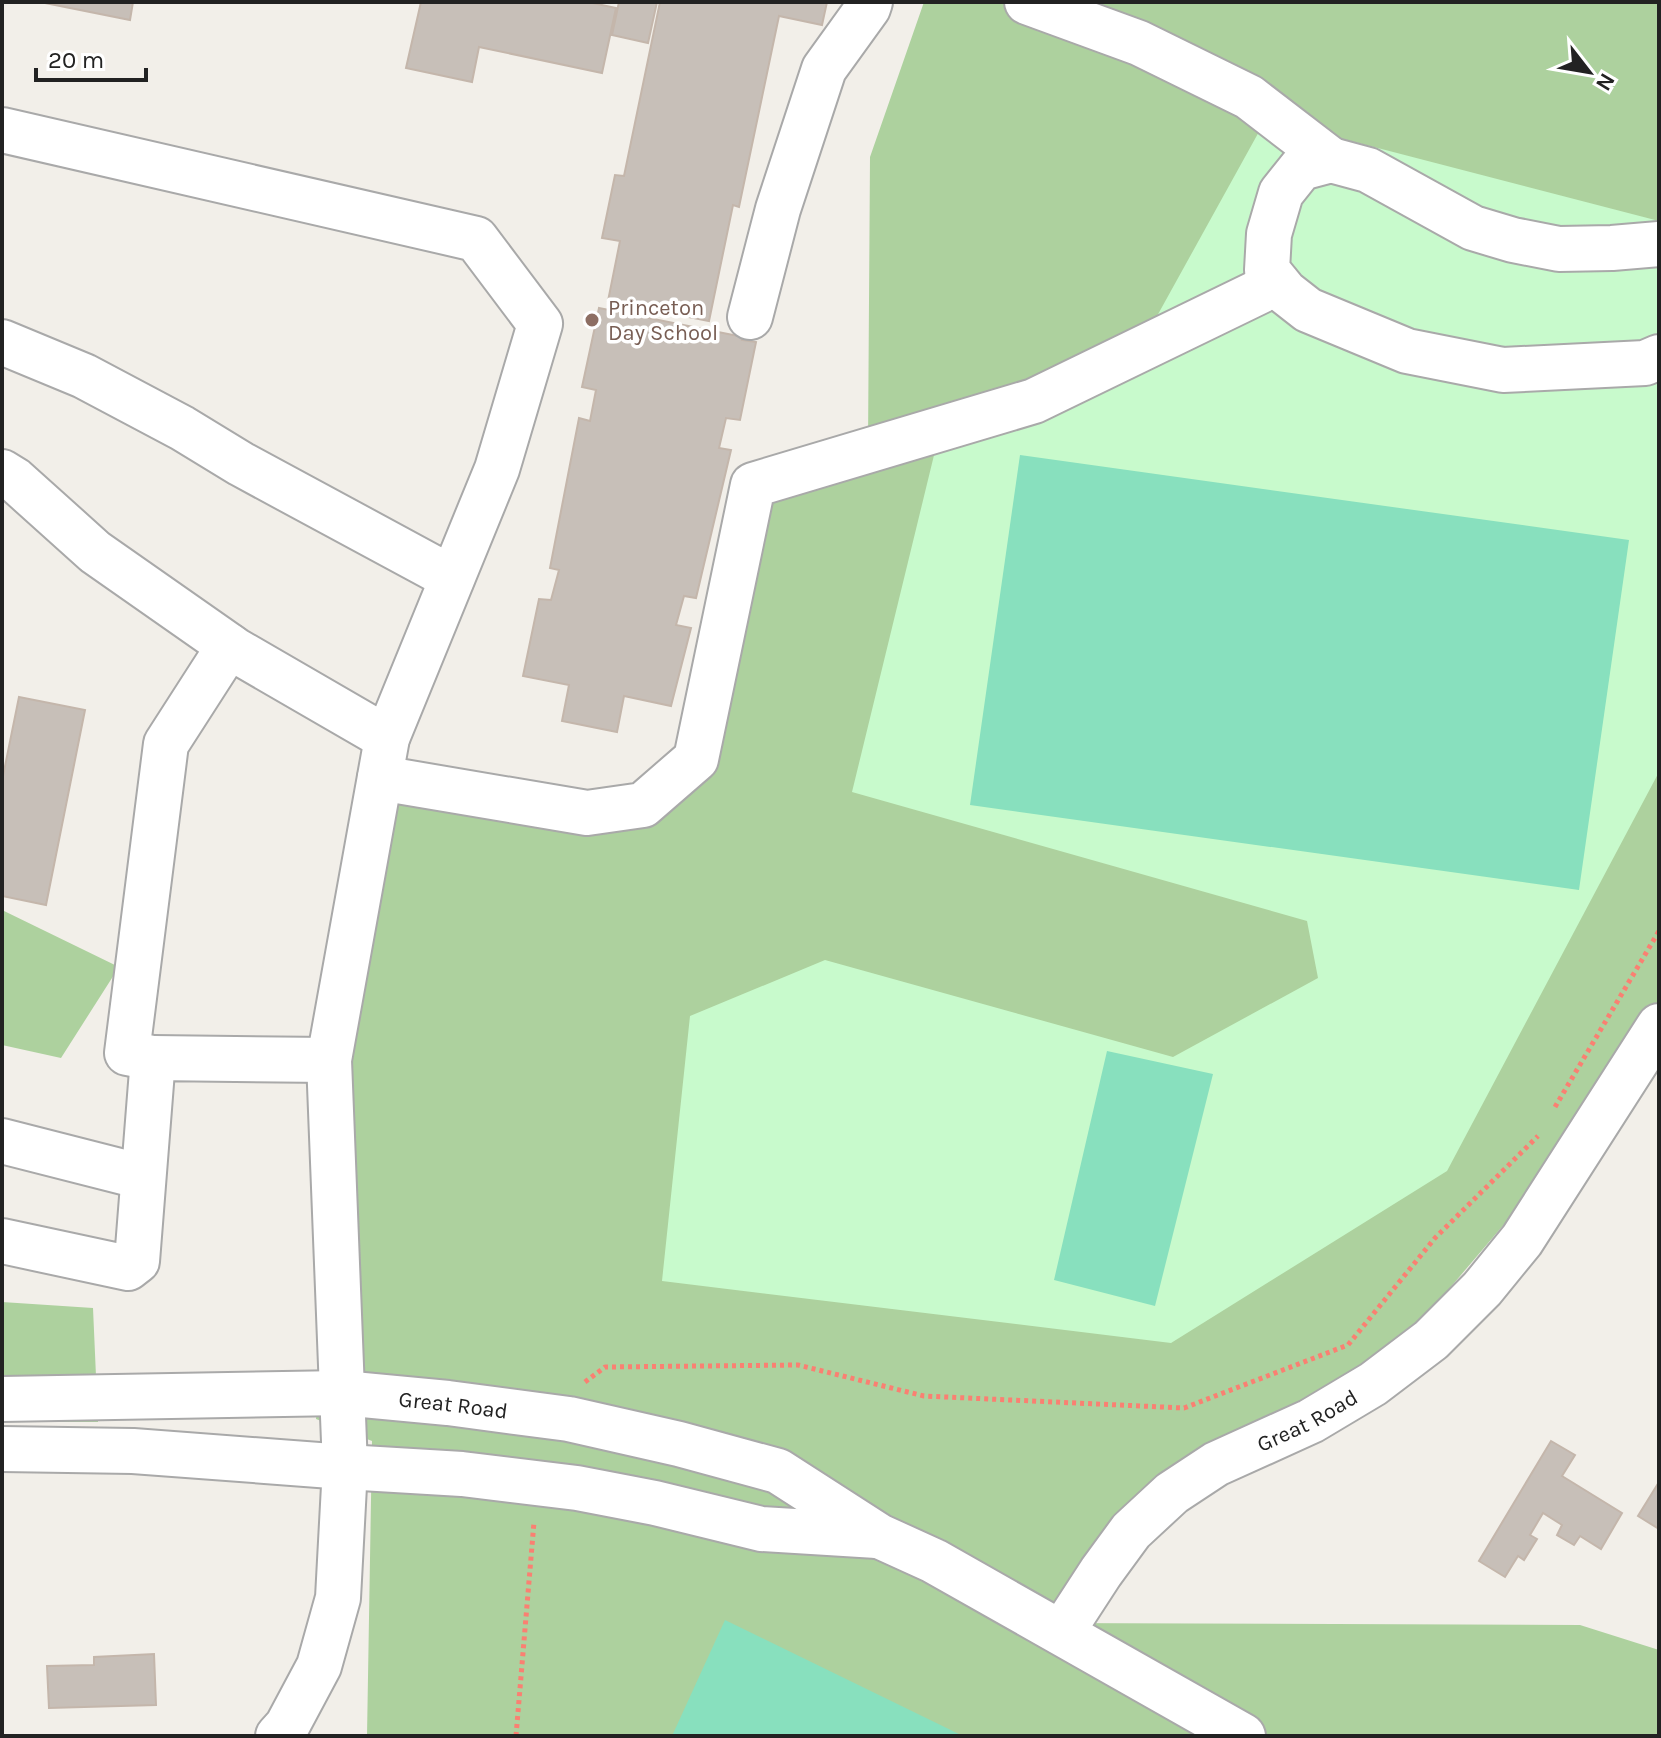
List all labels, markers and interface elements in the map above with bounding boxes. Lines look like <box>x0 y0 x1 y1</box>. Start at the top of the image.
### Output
scale bar <box>36 32 146 82</box>
north arrow <box>1549 32 1629 112</box>
text: 20 m <box>48 46 104 74</box>
text: N <box>1590 68 1620 95</box>
place label: Princeton Day School <box>608 295 718 346</box>
marker: Princeton Day School <box>583 311 601 329</box>
street label: Great Road <box>1253 1384 1363 1458</box>
street label: Great Road <box>397 1386 509 1425</box>

